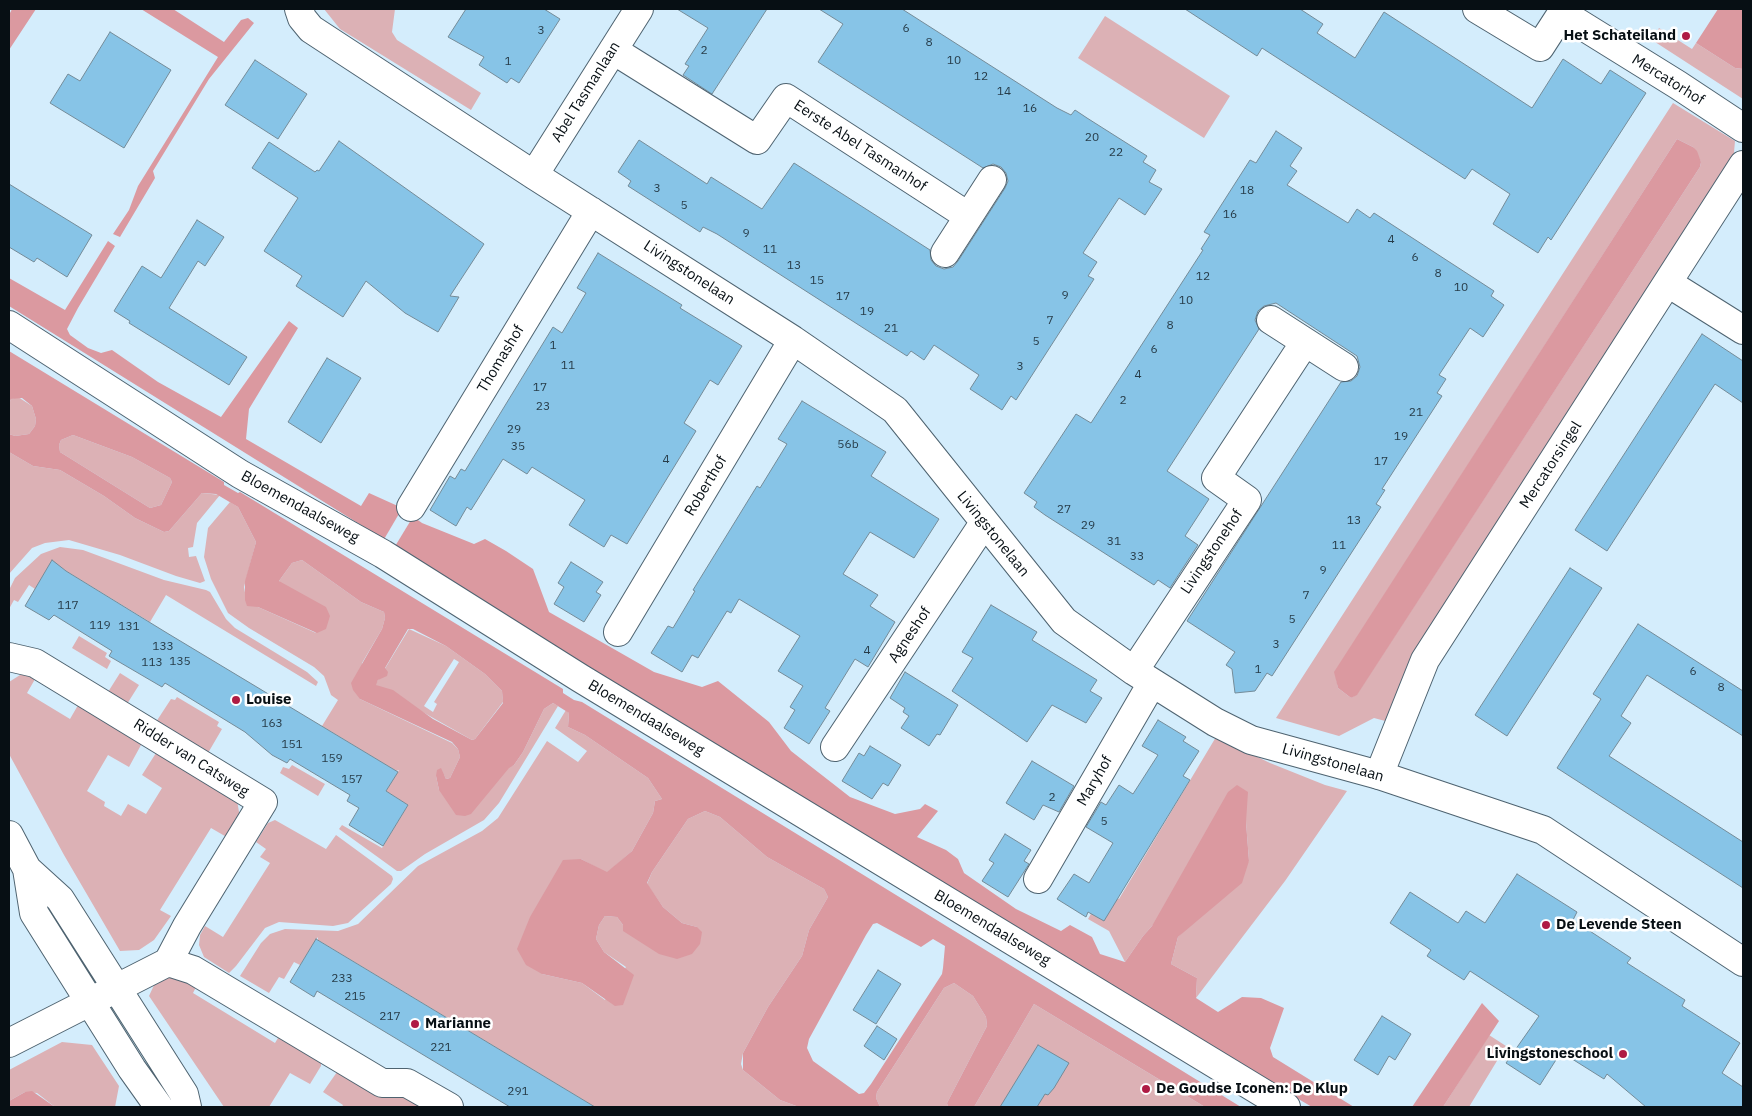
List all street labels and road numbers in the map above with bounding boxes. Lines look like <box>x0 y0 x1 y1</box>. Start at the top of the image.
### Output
street label: Abel Tasmanlaan <box>548 38 624 146</box>
street label: Mercatorhof <box>1628 51 1708 109</box>
street label: Eerste Abel Tasmanhof <box>790 96 930 196</box>
street label: Livingstonelaan <box>640 237 738 309</box>
street label: Thomashof <box>474 322 528 396</box>
street label: Mercatorsingel <box>1516 418 1586 512</box>
street label: Roberthof <box>681 453 731 519</box>
street label: Bloemendaalseweg <box>238 467 362 547</box>
street label: Livingstonelaan <box>953 488 1033 580</box>
street label: Livingstonehof <box>1177 506 1247 598</box>
street label: Agneshof <box>885 604 935 666</box>
street label: Bloemendaalseweg <box>585 676 707 760</box>
street label: Ridder van Catsweg <box>130 715 252 801</box>
street label: Livingstonelaan <box>1280 740 1386 786</box>
street label: Maryhof <box>1073 753 1117 809</box>
street label: Bloemendaalseweg <box>931 886 1053 970</box>

